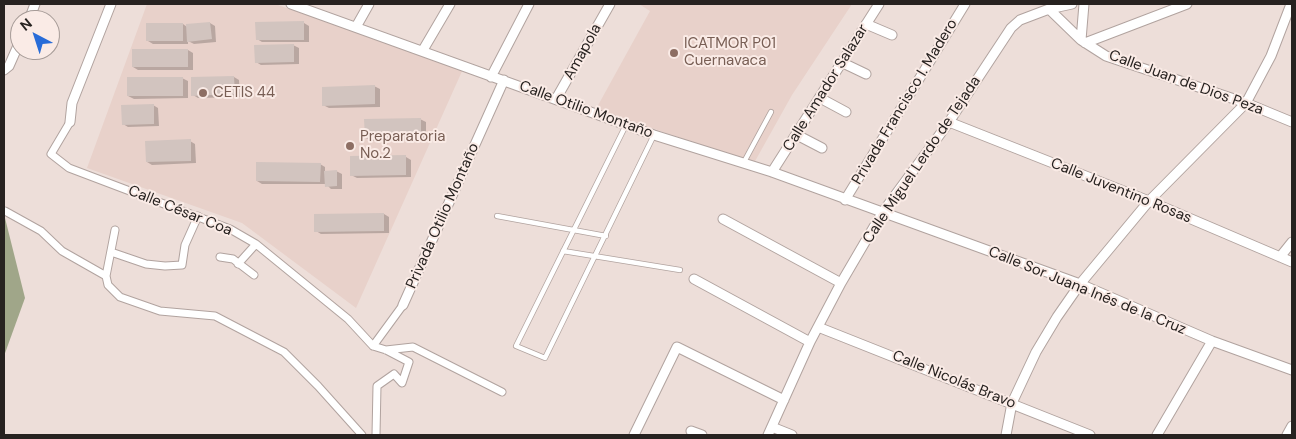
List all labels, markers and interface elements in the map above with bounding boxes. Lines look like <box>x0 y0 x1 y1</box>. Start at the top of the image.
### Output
north arrow <box>10 10 60 60</box>
text: N <box>16 14 36 34</box>
street label: Privada Francisco I. Madero <box>848 16 962 188</box>
street label: Amapola <box>560 21 606 83</box>
street label: Calle Amador Salazar <box>780 21 872 155</box>
place label: ICATMOR P01 Cuernavaca <box>684 35 776 70</box>
marker: ICATMOR P01 Cuernavaca <box>668 47 680 59</box>
street label: Calle Juan de Dios Peza <box>1106 47 1266 119</box>
street label: Calle Miguel Lerdo de Tejada <box>859 73 985 247</box>
street label: Calle Otilio Montaño <box>517 77 655 143</box>
place label: CETIS 44 <box>213 84 275 102</box>
marker: CETIS 44 <box>197 87 209 99</box>
place label: Preparatoria No.2 <box>360 128 445 163</box>
marker: Preparatoria No.2 <box>344 140 356 152</box>
street label: Privada Otilio Montaño <box>403 140 483 292</box>
street label: Calle Juventino Rosas <box>1048 154 1194 228</box>
street label: Calle César Coa <box>125 182 235 240</box>
street label: Calle Sor Juana Inés de la Cruz <box>986 243 1188 339</box>
street label: Calle Nicolás Bravo <box>890 347 1018 413</box>

